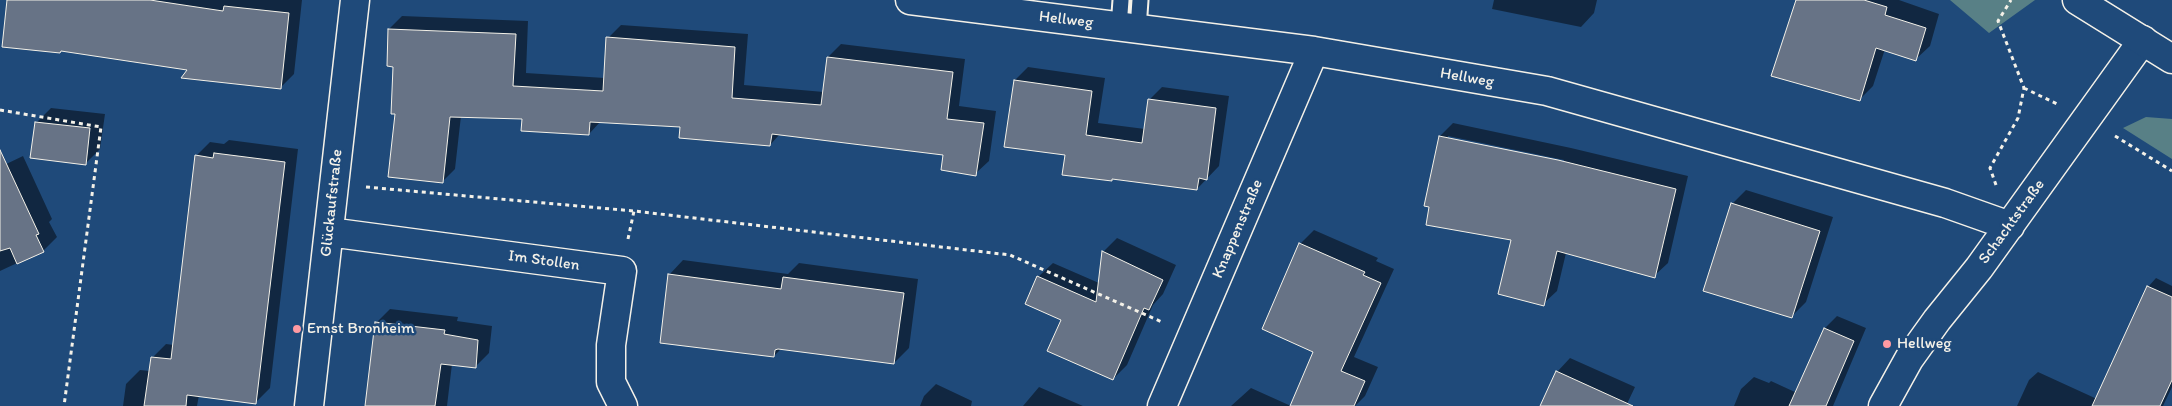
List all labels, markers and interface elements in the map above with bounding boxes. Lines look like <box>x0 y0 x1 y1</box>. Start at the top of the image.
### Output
street label: Hellweg <box>1038 7 1094 33</box>
street label: Hellweg <box>1439 64 1495 92</box>
street label: Glückaufstraße <box>317 148 347 258</box>
street label: Schachtstraße <box>1975 176 2049 268</box>
street label: Knappenstraße <box>1209 177 1267 281</box>
street label: Im Stollen <box>507 246 581 276</box>
place label: Ernst Bronheim <box>307 319 414 339</box>
marker: Ernst Bronheim <box>291 323 303 335</box>
place label: Hellweg <box>1897 334 1951 354</box>
marker: Hellweg <box>1881 338 1893 350</box>

